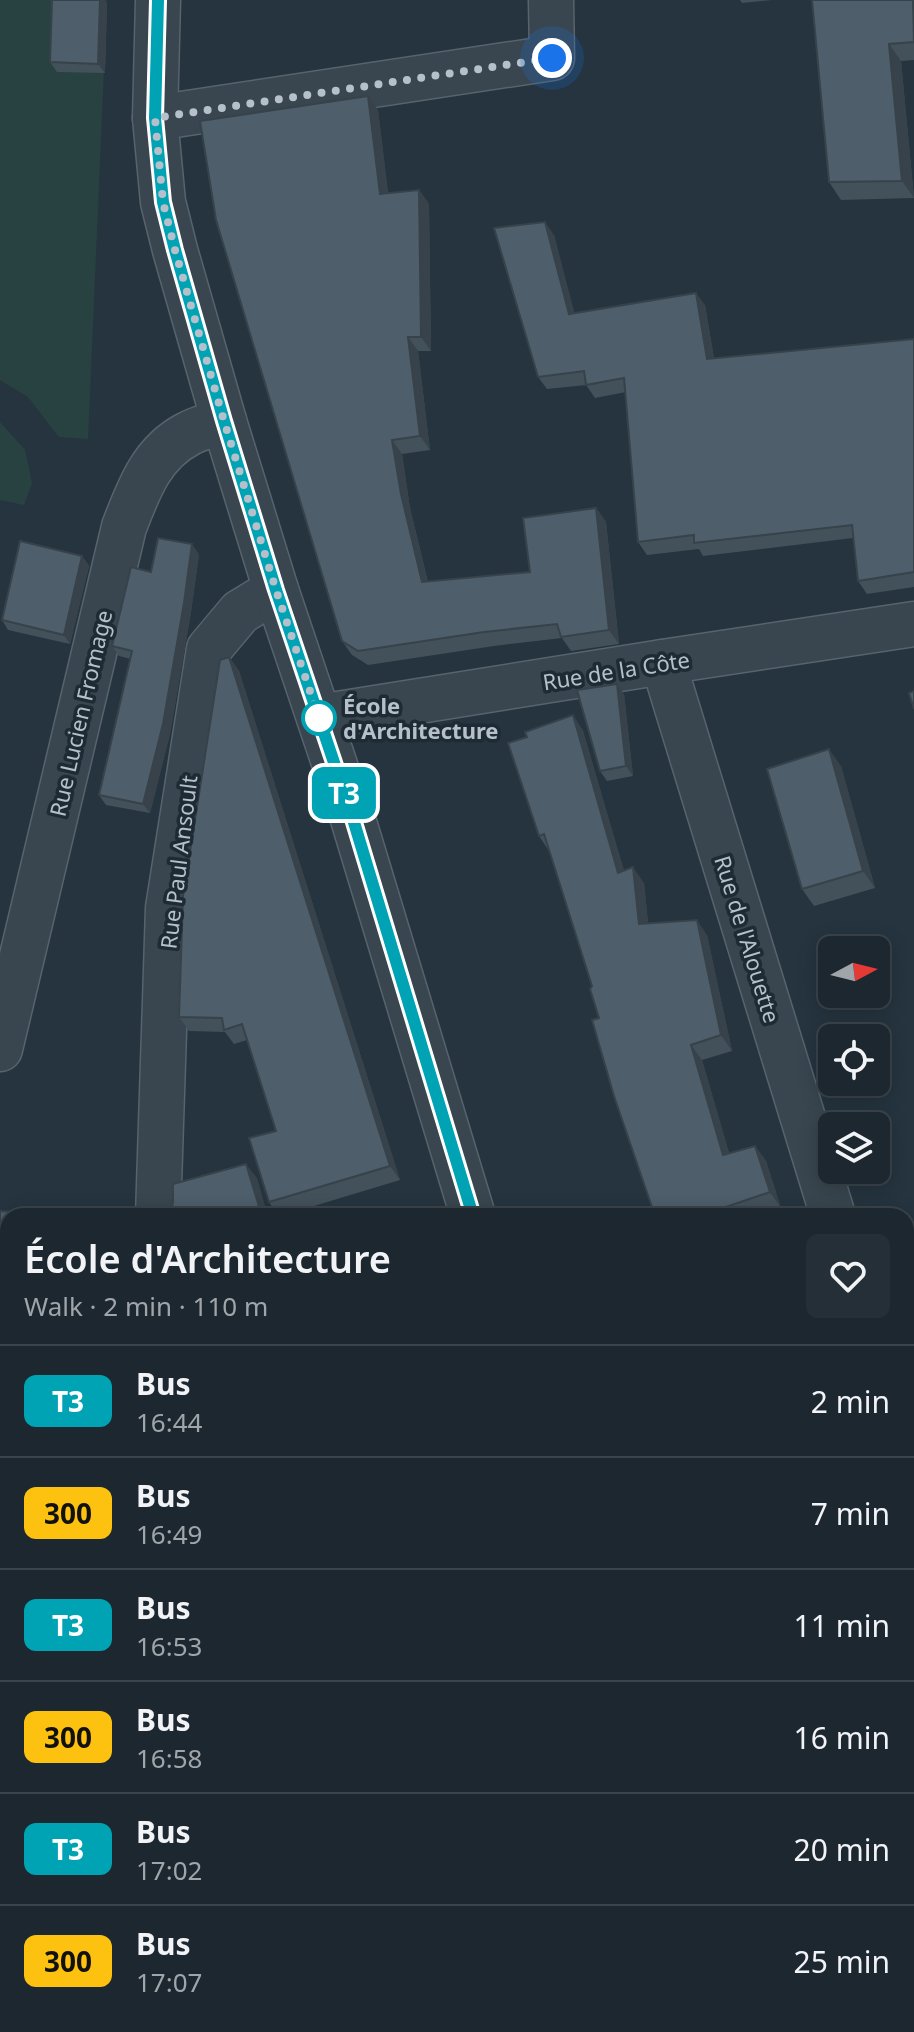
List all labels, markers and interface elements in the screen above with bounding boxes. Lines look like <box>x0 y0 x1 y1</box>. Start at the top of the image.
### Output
your location <box>532 38 572 78</box>
street label: Rue Lucien Fromage <box>42 607 118 819</box>
street label: Rue de la Côte <box>540 644 692 696</box>
place label: École d'Architecture <box>343 690 498 745</box>
marker: École d'Architecture <box>302 701 336 735</box>
line badge: T3 <box>308 767 380 819</box>
street label: Rue Paul Ansoult <box>152 773 204 951</box>
text: T3 <box>328 774 360 812</box>
street label: Rue de l'Alouette <box>708 852 788 1026</box>
north arrow <box>818 936 890 1008</box>
map controls <box>818 936 890 1184</box>
button: locate <box>818 1024 890 1096</box>
button: layers <box>818 1112 890 1184</box>
text: École d'Architecture <box>24 1232 391 1284</box>
button: heart <box>806 1234 890 1318</box>
text: Walk · 2 min · 110 m <box>24 1288 268 1324</box>
text: Bus <box>136 1363 191 1404</box>
text: 2 min <box>811 1381 890 1422</box>
text: T3 <box>52 1382 84 1420</box>
text: 16:44 <box>136 1404 202 1440</box>
text: Bus <box>136 1475 191 1516</box>
text: 7 min <box>811 1493 890 1534</box>
text: 300 <box>44 1494 92 1532</box>
text: 16:49 <box>136 1516 202 1552</box>
text: Bus <box>136 1587 191 1628</box>
text: 11 min <box>794 1605 890 1646</box>
text: T3 <box>52 1606 84 1644</box>
text: 16:53 <box>136 1628 202 1664</box>
text: Bus <box>136 1699 191 1740</box>
text: 16 min <box>794 1717 890 1758</box>
text: 300 <box>44 1718 92 1756</box>
text: 16:58 <box>136 1740 202 1776</box>
text: Bus <box>136 1811 191 1852</box>
text: 20 min <box>794 1829 890 1870</box>
text: T3 <box>52 1830 84 1868</box>
text: 17:02 <box>136 1852 202 1888</box>
text: Bus <box>136 1923 191 1964</box>
text: 25 min <box>794 1941 890 1982</box>
text: 300 <box>44 1942 92 1980</box>
text: 17:07 <box>136 1964 202 2000</box>

